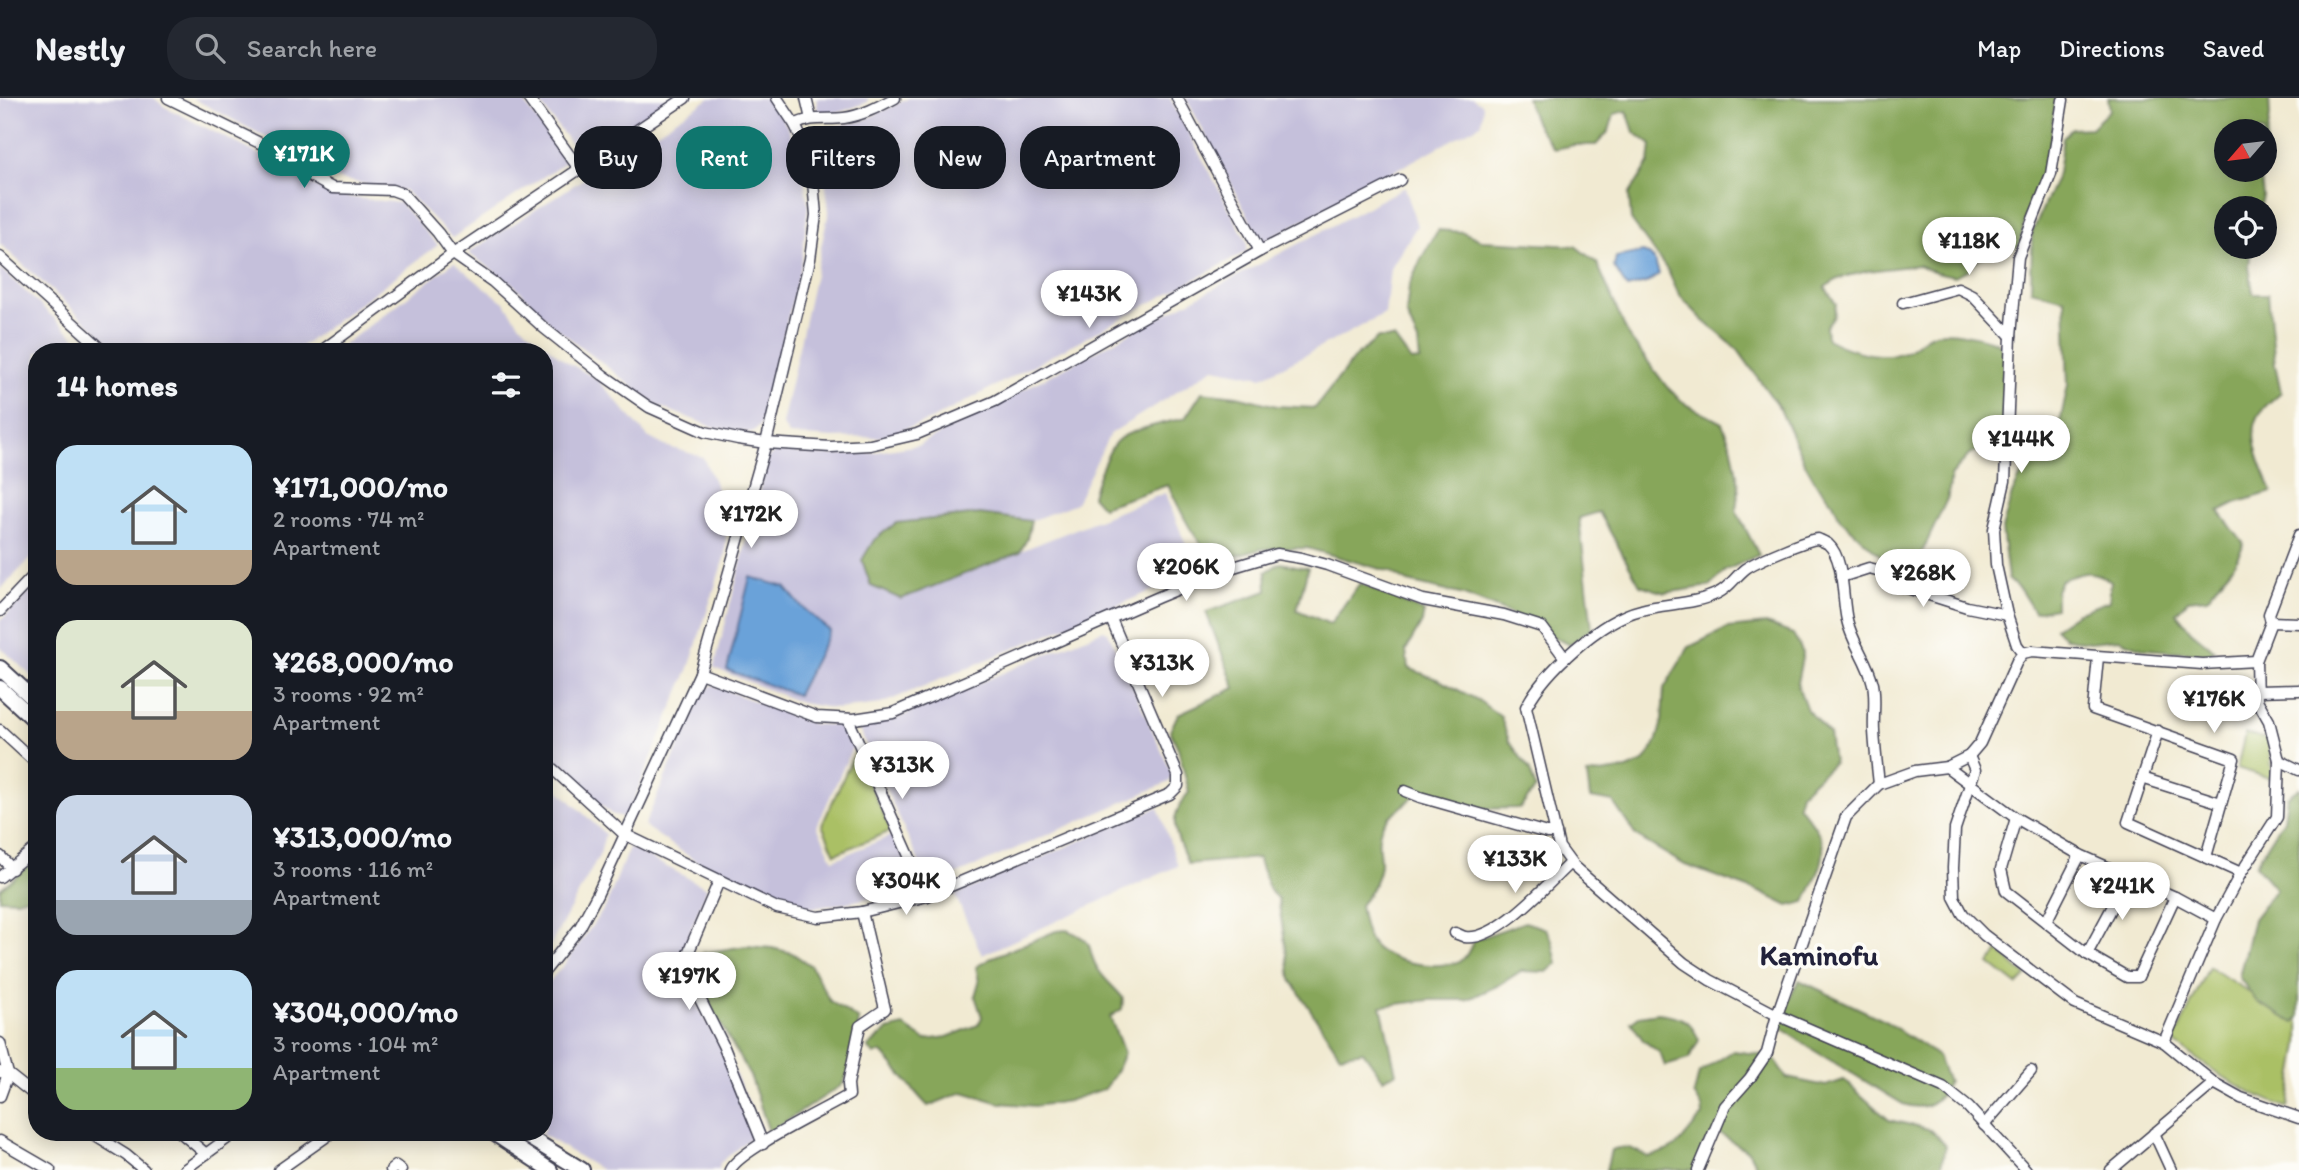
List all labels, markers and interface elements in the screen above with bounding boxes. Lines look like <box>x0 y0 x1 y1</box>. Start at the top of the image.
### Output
search box <box>167 17 657 80</box>
text: Nestly <box>35 29 125 68</box>
icon: search <box>191 29 229 67</box>
text: Search here <box>247 32 377 64</box>
text: Map <box>1977 34 2021 63</box>
text: Directions <box>2059 34 2165 63</box>
text: Saved <box>2203 34 2264 63</box>
north arrow <box>2214 119 2277 182</box>
map controls <box>2214 119 2277 259</box>
chip: Buy <box>574 126 662 189</box>
chip: Rent <box>676 126 772 189</box>
chip: Filters <box>786 126 900 189</box>
chip: New <box>914 126 1006 189</box>
chip: Apartment <box>1020 126 1180 189</box>
pin: ¥171K <box>255 130 353 190</box>
text: ¥171K <box>274 139 334 167</box>
button: locate <box>2214 196 2277 259</box>
pin: ¥118K <box>1920 218 2018 277</box>
text: ¥118K <box>1938 226 2000 254</box>
pin: ¥143K <box>1040 271 1138 330</box>
text: ¥143K <box>1057 279 1121 307</box>
icon: filters <box>487 366 525 404</box>
text: 14 homes <box>56 367 178 404</box>
pin: ¥144K <box>1972 416 2070 475</box>
text: ¥144K <box>1988 424 2054 452</box>
text: ¥171,000/mo <box>273 468 448 505</box>
icon: home <box>112 473 196 557</box>
pin: ¥172K <box>702 490 800 550</box>
text: ¥172K <box>720 499 782 527</box>
text: 2 rooms · 74 m² <box>273 505 425 533</box>
text: Apartment <box>273 533 380 561</box>
pin: ¥206K <box>1137 544 1235 603</box>
pin: ¥268K <box>1874 550 1972 609</box>
text: ¥206K <box>1153 552 1219 580</box>
text: ¥268K <box>1891 558 1955 586</box>
pin: ¥313K <box>1113 640 1211 699</box>
text: ¥268,000/mo <box>273 643 454 680</box>
icon: home <box>112 648 196 732</box>
text: ¥313K <box>1130 648 1194 676</box>
pin: ¥176K <box>2165 676 2263 735</box>
text: 3 rooms · 92 m² <box>273 680 424 708</box>
text: ¥176K <box>2183 684 2245 712</box>
text: Apartment <box>273 708 380 736</box>
pin: ¥313K <box>853 742 951 801</box>
text: ¥313K <box>870 750 934 778</box>
text: ¥313,000/mo <box>273 818 452 855</box>
icon: home <box>112 823 196 907</box>
pin: ¥133K <box>1466 836 1564 895</box>
text: ¥133K <box>1483 844 1547 872</box>
text: 3 rooms · 116 m² <box>273 855 433 883</box>
pin: ¥304K <box>857 858 955 917</box>
pin: ¥241K <box>2073 862 2171 922</box>
text: ¥304K <box>872 866 940 894</box>
text: ¥241K <box>2090 871 2154 899</box>
text: Apartment <box>273 883 380 911</box>
district label: Kaminofu <box>1760 938 1879 972</box>
pin: ¥197K <box>640 953 738 1012</box>
text: ¥197K <box>658 961 720 989</box>
text: ¥304,000/mo <box>273 993 458 1030</box>
icon: home <box>112 998 196 1082</box>
text: 3 rooms · 104 m² <box>273 1030 438 1058</box>
text: Apartment <box>273 1058 380 1086</box>

